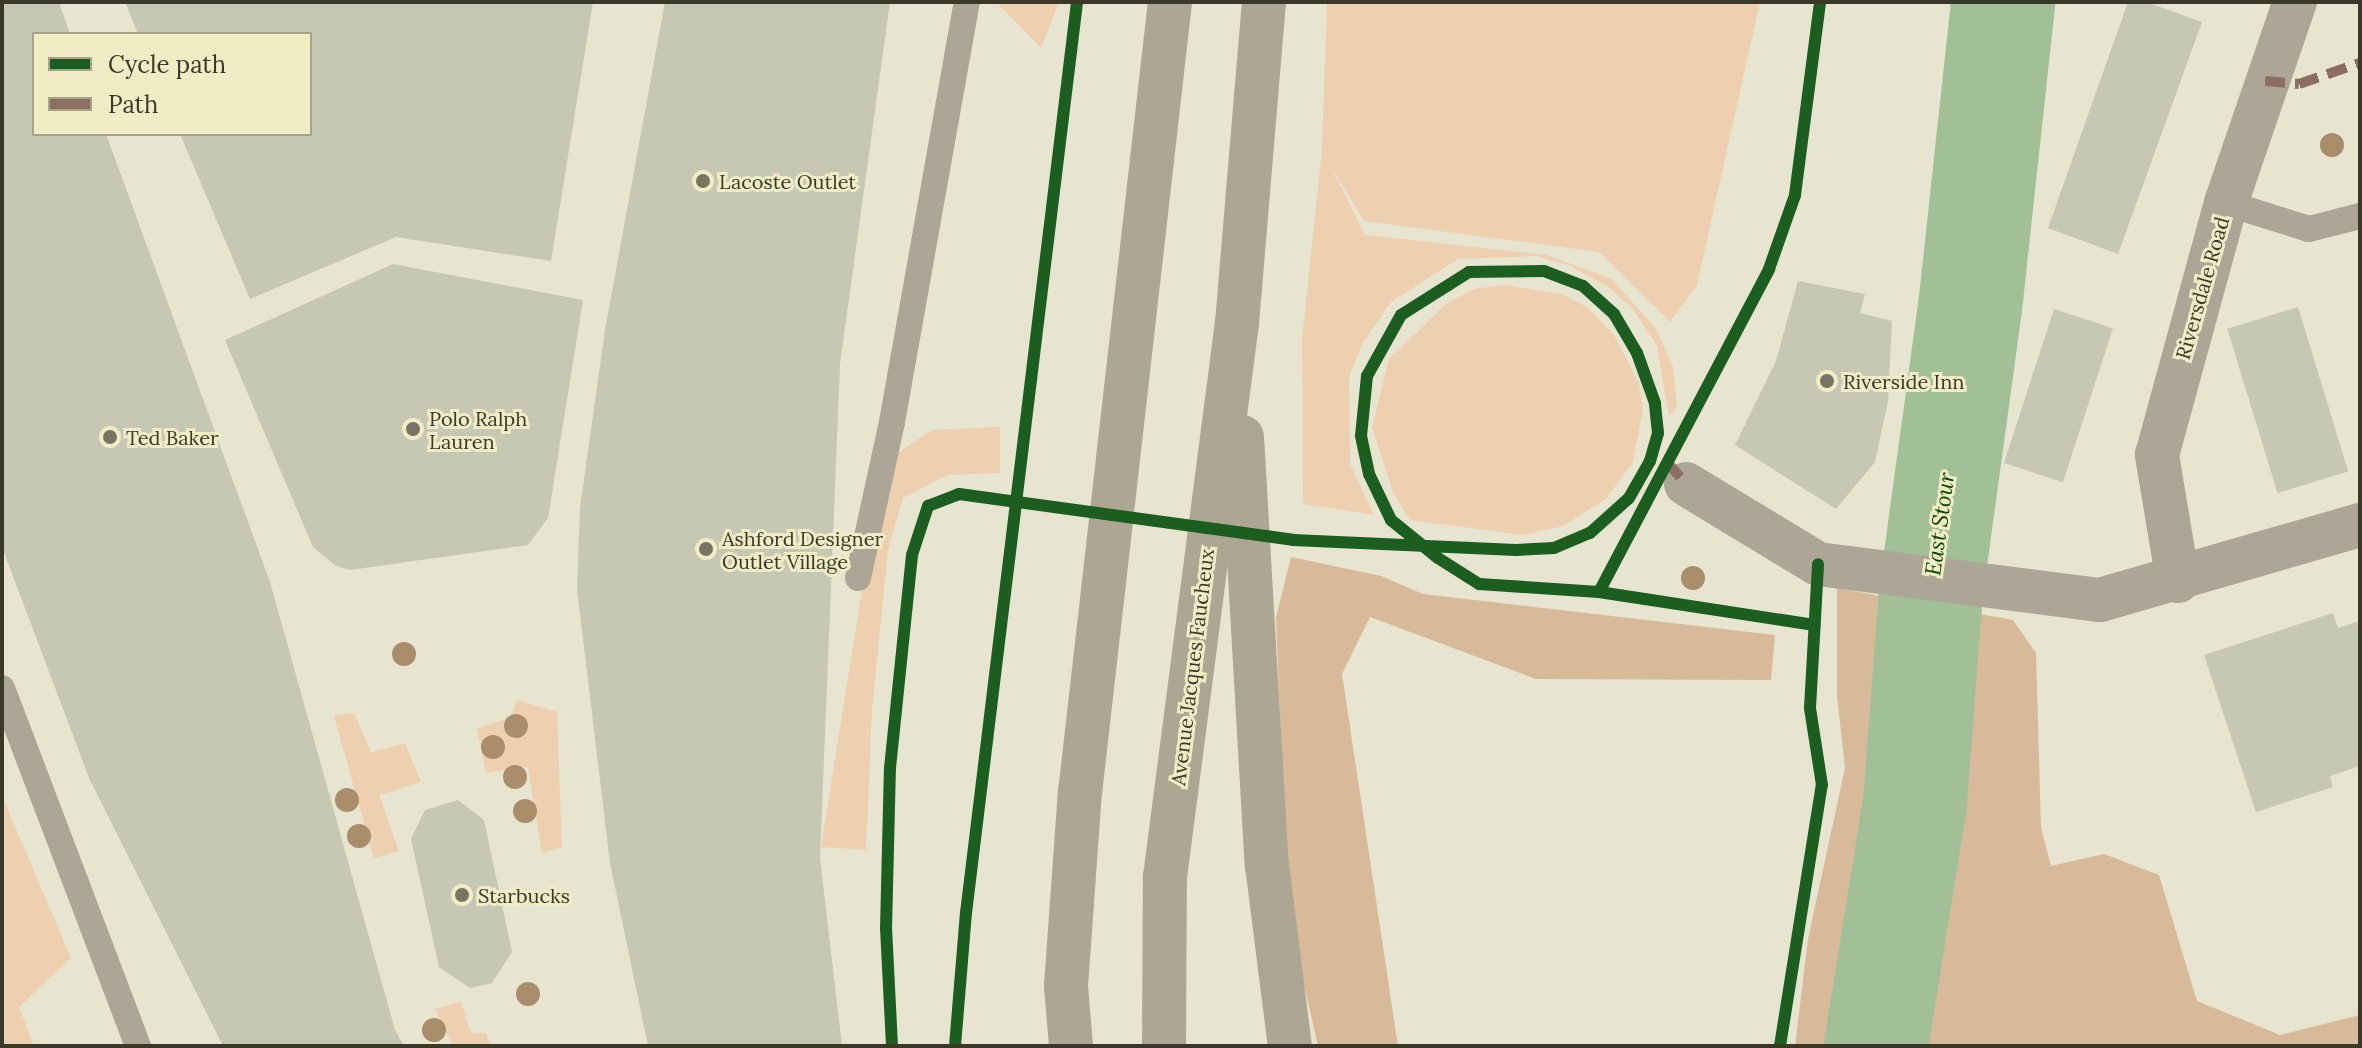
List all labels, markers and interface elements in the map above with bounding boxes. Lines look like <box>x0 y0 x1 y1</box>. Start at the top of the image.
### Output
legend <box>32 32 312 136</box>
text: Cycle path <box>108 49 226 80</box>
text: Path <box>108 89 158 120</box>
place label: Lacoste Outlet <box>719 169 856 193</box>
marker: Lacoste Outlet <box>694 172 712 190</box>
street label: Riversdale Road <box>2170 214 2234 362</box>
place label: Riverside Inn <box>1843 369 1964 393</box>
marker: Riverside Inn <box>1818 372 1836 390</box>
place label: Polo Ralph Lauren <box>429 406 527 453</box>
marker: Polo Ralph Lauren <box>404 420 422 438</box>
place label: Ted Baker <box>126 425 219 449</box>
marker: Ted Baker <box>101 428 119 446</box>
water label: East Stour <box>1920 471 1960 577</box>
place label: Ashford Designer Outlet Village <box>722 526 883 573</box>
marker: Ashford Designer Outlet Village <box>697 540 715 558</box>
street label: Avenue Jacques Faucheux <box>1166 547 1218 787</box>
place label: Starbucks <box>478 883 570 907</box>
marker: Starbucks <box>453 886 471 904</box>

